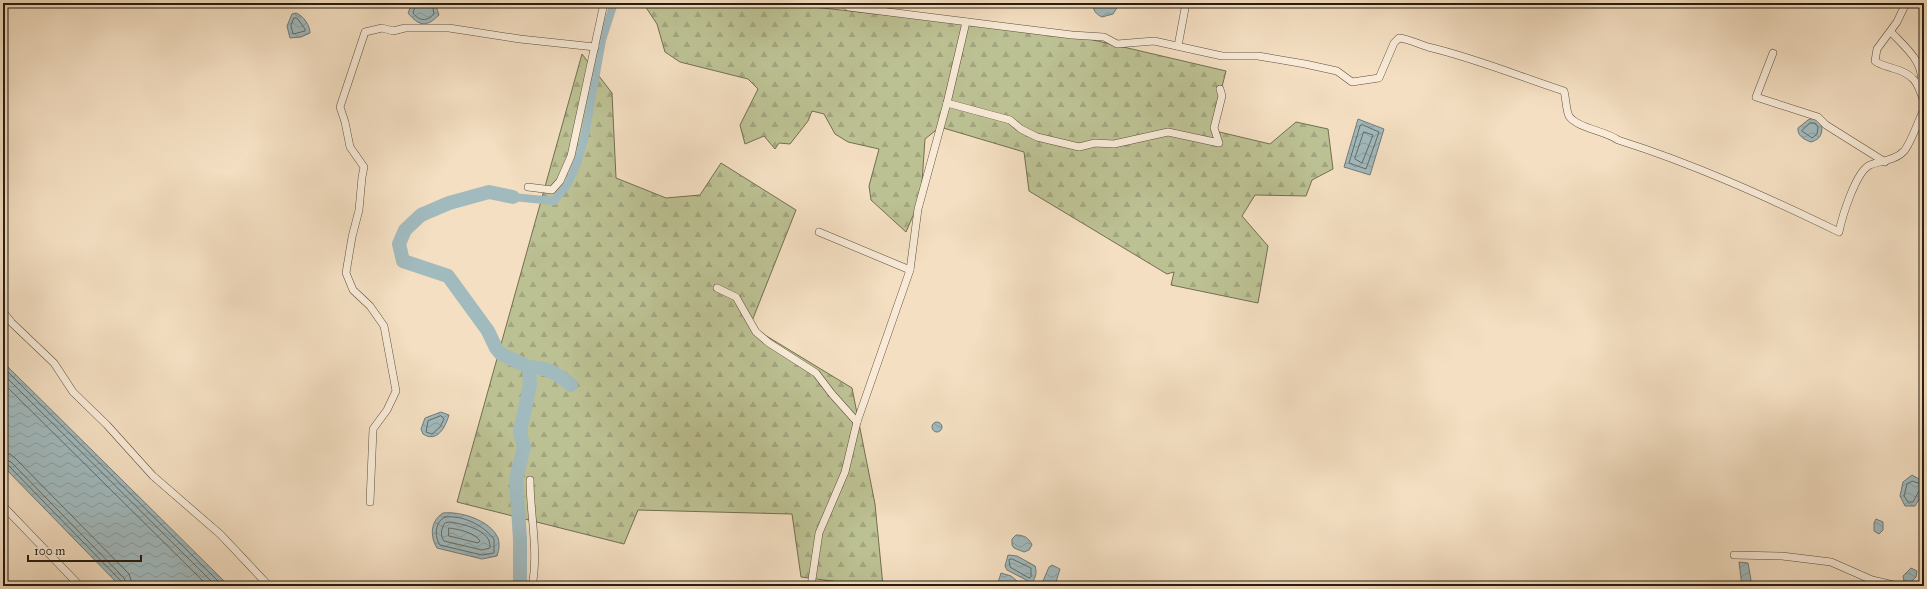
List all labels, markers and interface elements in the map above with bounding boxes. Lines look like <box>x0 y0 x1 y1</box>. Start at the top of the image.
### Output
scale bar <box>28 537 141 563</box>
text: 100 m <box>34 544 65 558</box>

